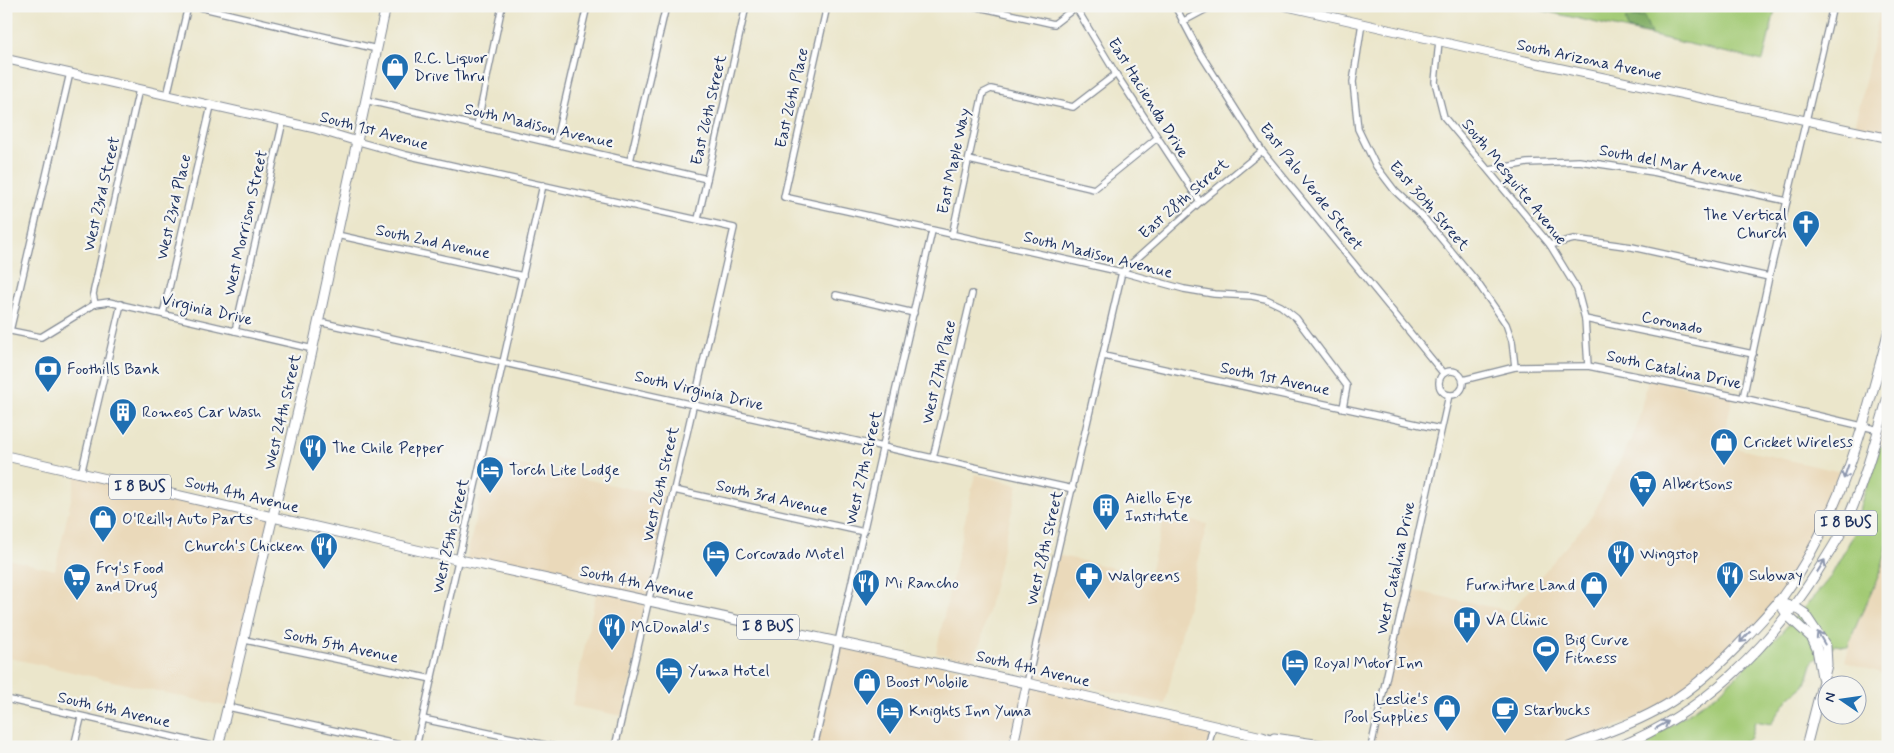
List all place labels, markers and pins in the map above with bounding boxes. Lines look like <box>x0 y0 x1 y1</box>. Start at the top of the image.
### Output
place label: R.C. Liquor Drive Thru <box>414 48 488 87</box>
shop icon: R.C. Liquor Drive Thru <box>380 52 410 91</box>
place label: The Vertical Church <box>1703 205 1787 244</box>
church icon: The Vertical Church <box>1791 209 1821 248</box>
bank icon: Foothills Bank <box>33 354 63 393</box>
place label: Foothills Bank <box>67 359 160 380</box>
building icon: Romeos Car Wash <box>108 397 138 436</box>
place label: Romeos Car Wash <box>142 402 261 423</box>
shop icon: Cricket Wireless <box>1709 427 1739 466</box>
place label: Cricket Wireless <box>1743 432 1853 453</box>
restaurant icon: The Chile Pepper <box>298 433 328 472</box>
place label: The Chile Pepper <box>332 438 444 459</box>
hotel icon: Torch Lite Lodge <box>475 455 505 494</box>
place label: Torch Lite Lodge <box>509 460 620 482</box>
supermarket icon: Albertsons <box>1628 469 1658 508</box>
place label: Albertsons <box>1662 474 1733 495</box>
place label: Aiello Eye Institute <box>1125 488 1193 527</box>
building icon: Aiello Eye Institute <box>1091 492 1121 531</box>
shop icon: O'Reilly Auto Parts <box>88 504 118 543</box>
place label: O'Reilly Auto Parts <box>122 509 253 530</box>
restaurant icon: Church's Chicken <box>309 531 339 570</box>
place label: Church's Chicken <box>184 536 305 557</box>
hotel icon: Corcovado Motel <box>701 539 731 578</box>
restaurant icon: Wingstop <box>1606 539 1636 578</box>
place label: Corcovado Motel <box>735 544 844 565</box>
place label: Wingstop <box>1640 544 1699 566</box>
place label: Fry's Food and Drug <box>96 558 164 598</box>
restaurant icon: Subway <box>1715 560 1745 599</box>
pharmacy icon: Walgreens <box>1074 561 1104 600</box>
supermarket icon: Fry's Food and Drug <box>62 562 92 601</box>
place label: Subway <box>1749 565 1803 586</box>
place label: Walgreens <box>1108 566 1180 588</box>
restaurant icon: Mi Rancho <box>851 568 881 607</box>
shop icon: Furniture Land <box>1579 570 1609 609</box>
place label: Mi Rancho <box>885 573 959 594</box>
place label: Furniture Land <box>1466 575 1575 596</box>
hospital icon: VA Clinic <box>1452 605 1482 644</box>
place label: VA Clinic <box>1486 610 1548 631</box>
restaurant icon: McDonald's <box>597 612 627 651</box>
place label: McDonald's <box>631 617 710 638</box>
place label: Big Curve Fitness <box>1565 630 1629 669</box>
sports icon: Big Curve Fitness <box>1531 634 1561 673</box>
hotel icon: Royal Motor Inn <box>1280 648 1310 687</box>
place label: Royal Motor Inn <box>1314 653 1423 674</box>
hotel icon: Yuma Hotel <box>654 656 684 695</box>
place label: Yuma Hotel <box>688 661 770 682</box>
shop icon: Boost Mobile <box>852 667 882 706</box>
place label: Boost Mobile <box>886 672 969 693</box>
place label: Leslie's Pool Supplies <box>1344 689 1428 728</box>
shop icon: Leslie's Pool Supplies <box>1432 693 1462 732</box>
cafe icon: Starbucks <box>1490 695 1520 734</box>
hotel icon: Knights Inn Yuma <box>875 696 905 735</box>
place label: Starbucks <box>1524 700 1590 721</box>
place label: Knights Inn Yuma <box>909 701 1032 723</box>

